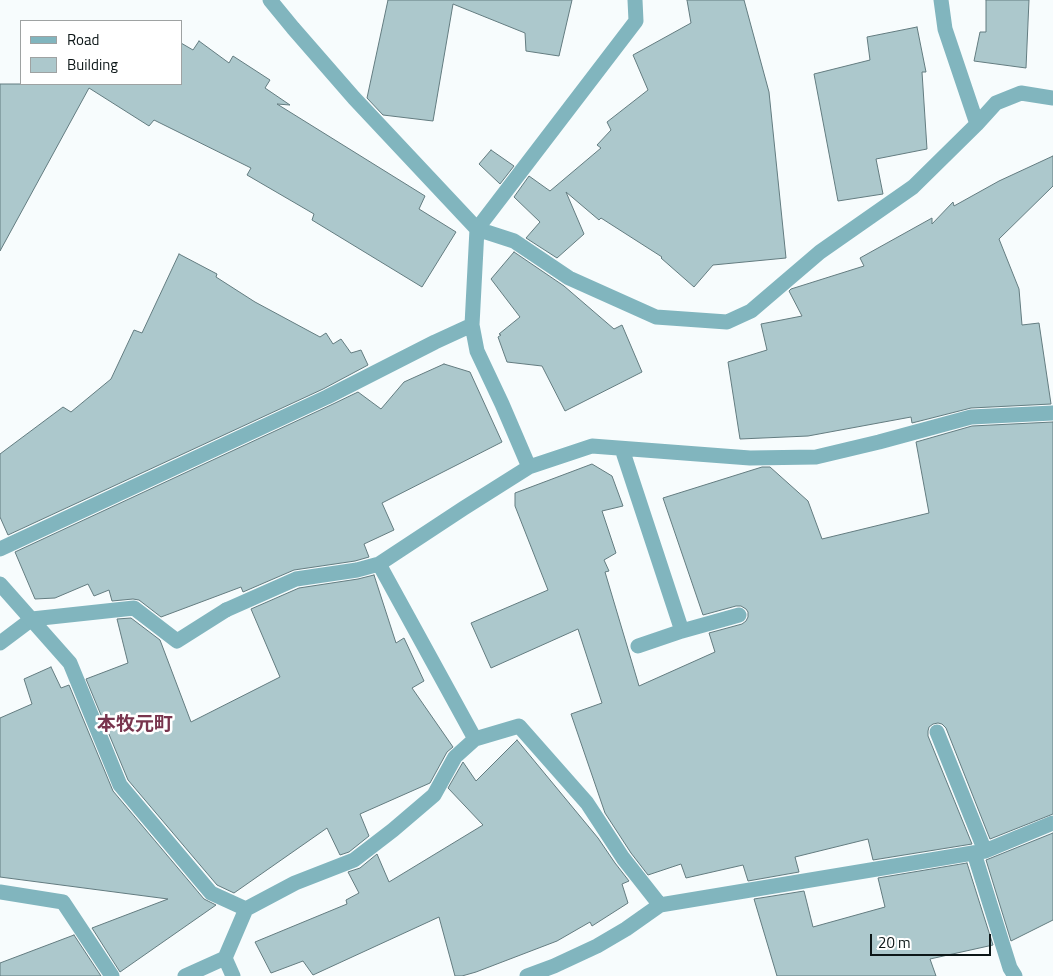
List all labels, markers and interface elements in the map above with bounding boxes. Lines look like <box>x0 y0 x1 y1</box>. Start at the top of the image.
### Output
legend <box>20 20 182 85</box>
text: Road <box>67 28 99 51</box>
text: Building <box>67 53 118 76</box>
district label: 本牧元町 <box>97 714 173 736</box>
scale bar <box>873 924 994 956</box>
text: 20 m <box>878 931 911 954</box>

